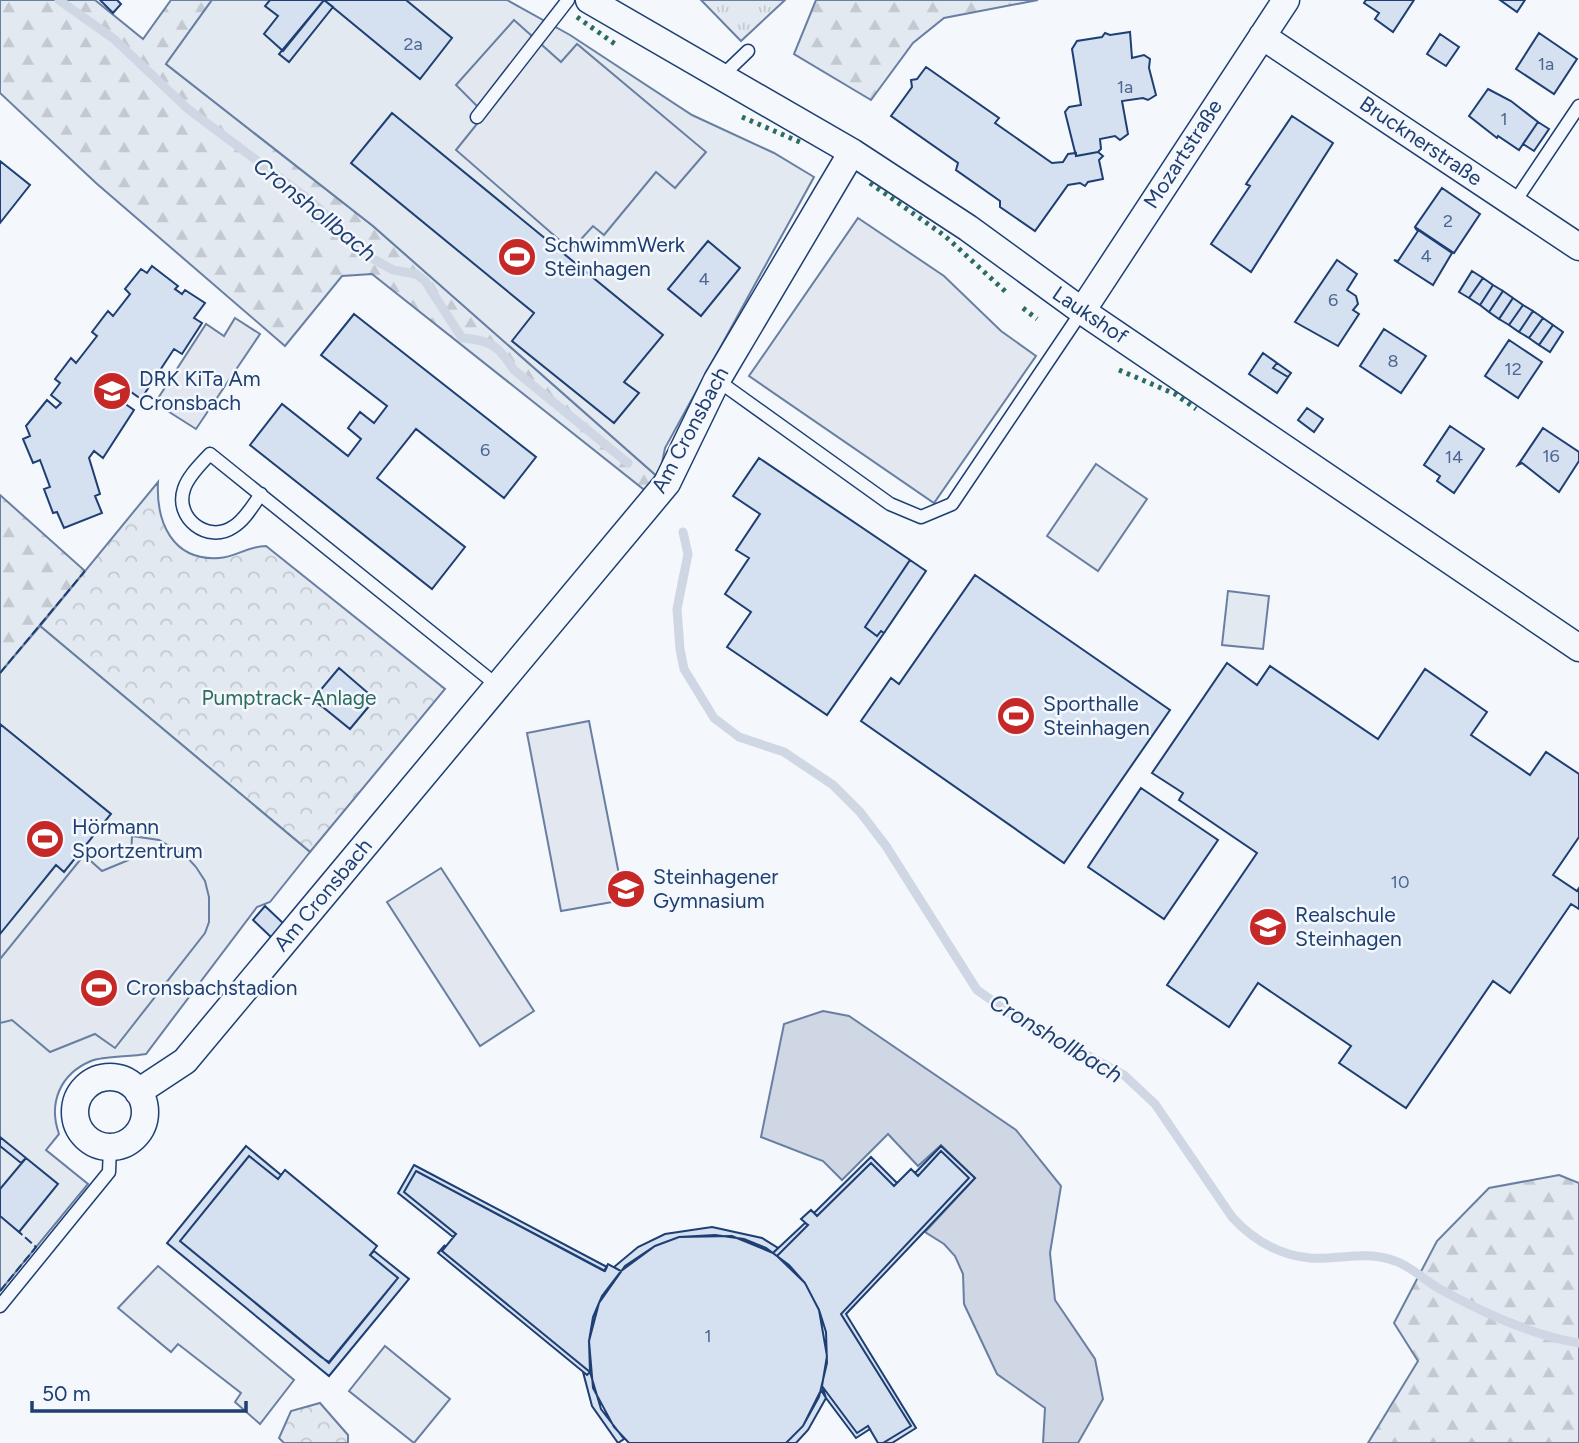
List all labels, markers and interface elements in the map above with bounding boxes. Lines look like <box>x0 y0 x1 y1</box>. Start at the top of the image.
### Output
house number: 2a <box>403 33 423 55</box>
house number: 1a <box>1538 53 1554 75</box>
house number: 1a <box>1117 76 1133 98</box>
street label: Brucknerstraße <box>1355 90 1487 191</box>
street label: Mozartstraße <box>1138 95 1227 213</box>
house number: 1 <box>1500 108 1508 130</box>
water label: Cronshollbach <box>248 151 382 267</box>
house number: 2 <box>1443 210 1453 232</box>
place label: SchwimmWerk Steinhagen <box>544 232 686 281</box>
sports icon: SchwimmWerk Steinhagen <box>496 236 538 278</box>
house number: 4 <box>1420 245 1432 267</box>
house number: 4 <box>698 268 710 290</box>
street label: Laukshof <box>1048 280 1133 349</box>
house number: 6 <box>1328 289 1338 311</box>
house number: 8 <box>1387 350 1399 372</box>
house number: 12 <box>1504 358 1522 380</box>
street label: Am Cronsbach <box>646 362 733 497</box>
place label: DRK KiTa Am Cronsbach <box>139 366 261 415</box>
school or university icon: DRK KiTa Am Cronsbach <box>91 370 133 412</box>
house number: 6 <box>480 439 490 461</box>
house number: 16 <box>1542 445 1560 467</box>
house number: 14 <box>1445 446 1463 468</box>
park label: Pumptrack-Anlage <box>201 685 377 710</box>
place label: Sporthalle Steinhagen <box>1043 691 1150 740</box>
sports icon: Sporthalle Steinhagen <box>995 695 1037 737</box>
place label: Hörmann Sportzentrum <box>72 814 203 863</box>
sports icon: Hörmann Sportzentrum <box>24 818 66 860</box>
street label: Am Cronsbach <box>268 833 377 956</box>
place label: Steinhagener Gymnasium <box>653 864 778 913</box>
school or university icon: Steinhagener Gymnasium <box>605 868 647 910</box>
house number: 10 <box>1391 871 1409 893</box>
place label: Realschule Steinhagen <box>1295 902 1402 951</box>
school or university icon: Realschule Steinhagen <box>1247 906 1289 948</box>
sports icon: Cronsbachstadion <box>78 967 120 1009</box>
place label: Cronsbachstadion <box>126 975 297 1000</box>
water label: Cronshollbach <box>984 987 1128 1089</box>
house number: 1 <box>704 1325 712 1347</box>
scale bar <box>32 1370 245 1414</box>
text: 50 m <box>42 1381 91 1406</box>

